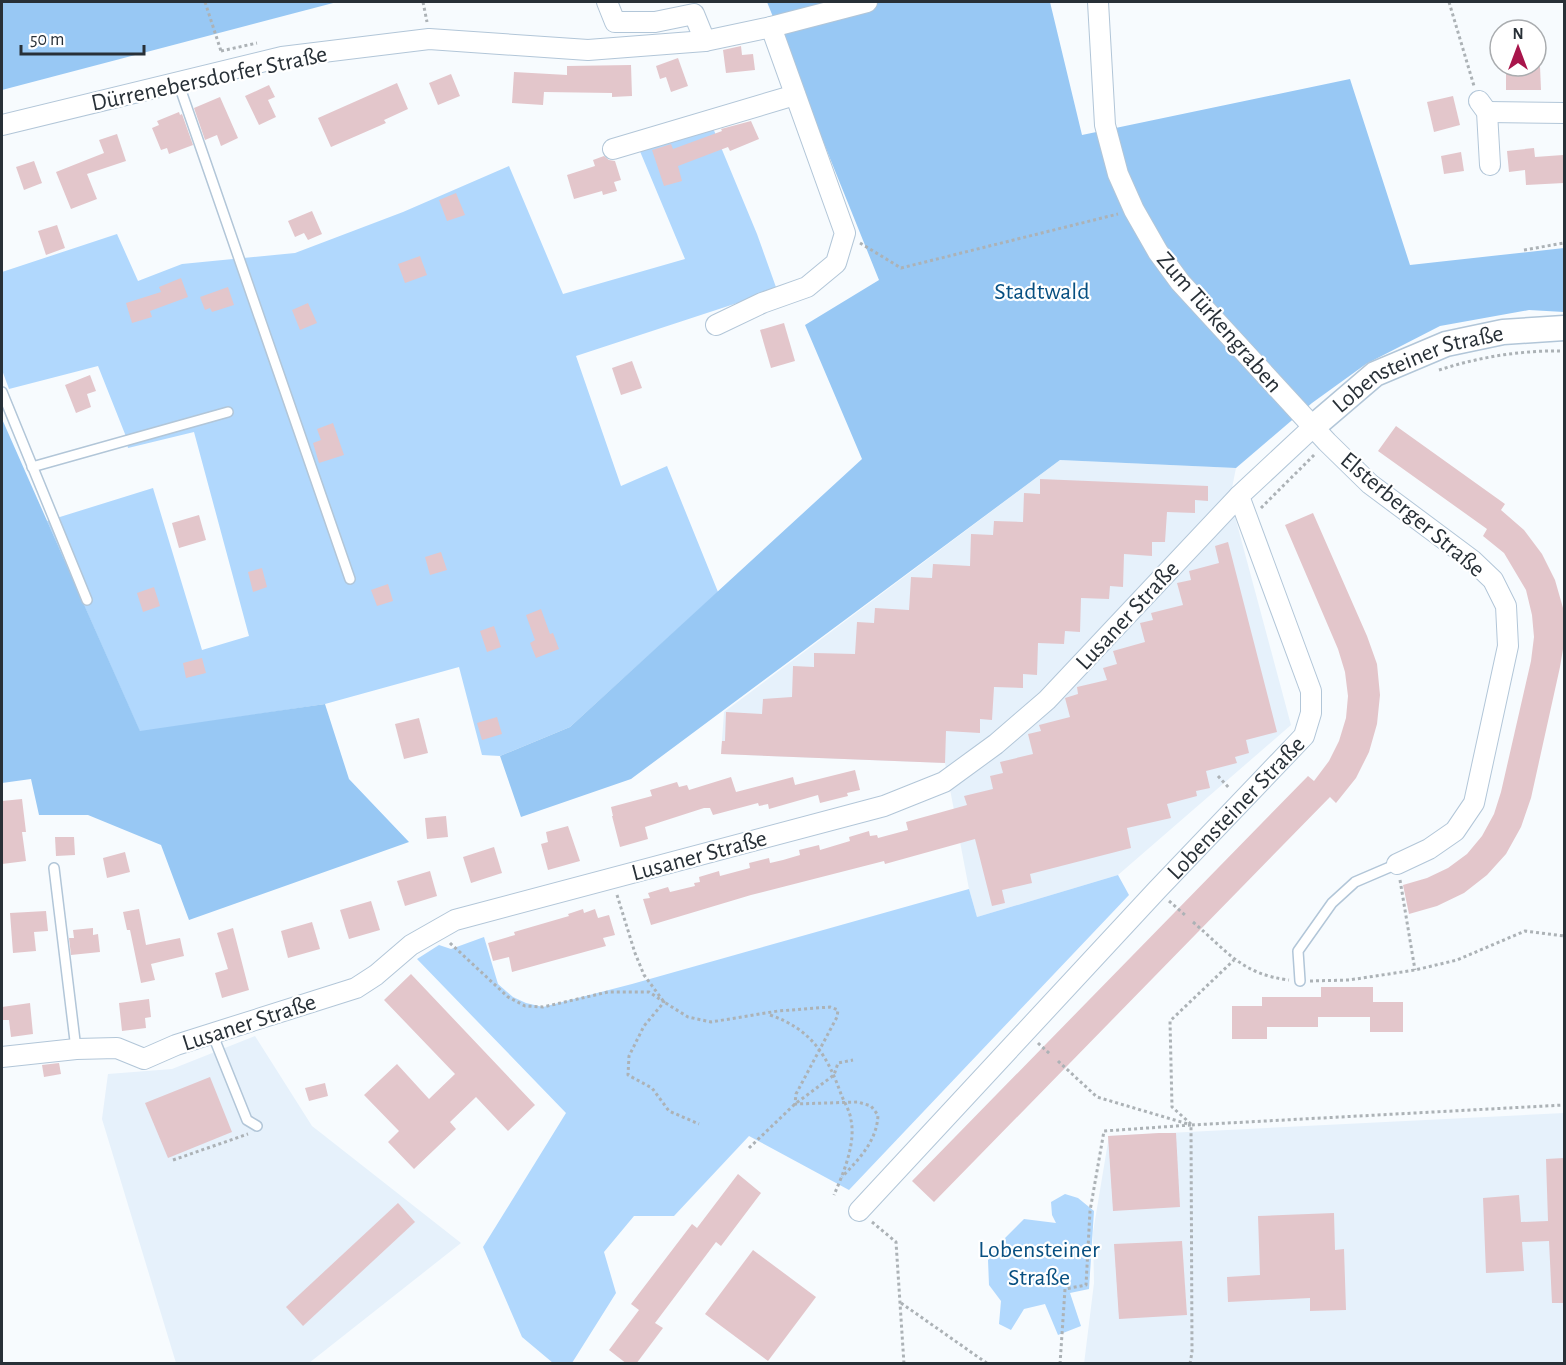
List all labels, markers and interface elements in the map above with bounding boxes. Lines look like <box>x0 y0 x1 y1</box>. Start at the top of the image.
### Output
scale bar <box>21 18 144 56</box>
north arrow <box>1488 18 1548 78</box>
text: N <box>1512 26 1524 42</box>
text: 50 m <box>30 31 64 49</box>
street label: Dürrenebersdorfer Straße <box>89 42 329 116</box>
street label: Zum Türkengraben <box>1152 248 1286 397</box>
park label: Stadtwald <box>994 280 1090 304</box>
street label: Lobensteiner Straße <box>1328 321 1506 418</box>
street label: Elsterberger Straße <box>1336 448 1489 582</box>
street label: Lusaner Straße <box>1072 557 1184 675</box>
street label: Lobensteiner Straße <box>1163 732 1310 884</box>
street label: Lusaner Straße <box>629 826 770 886</box>
street label: Lusaner Straße <box>179 990 319 1056</box>
park label: Lobensteiner Straße <box>978 1238 1100 1290</box>

